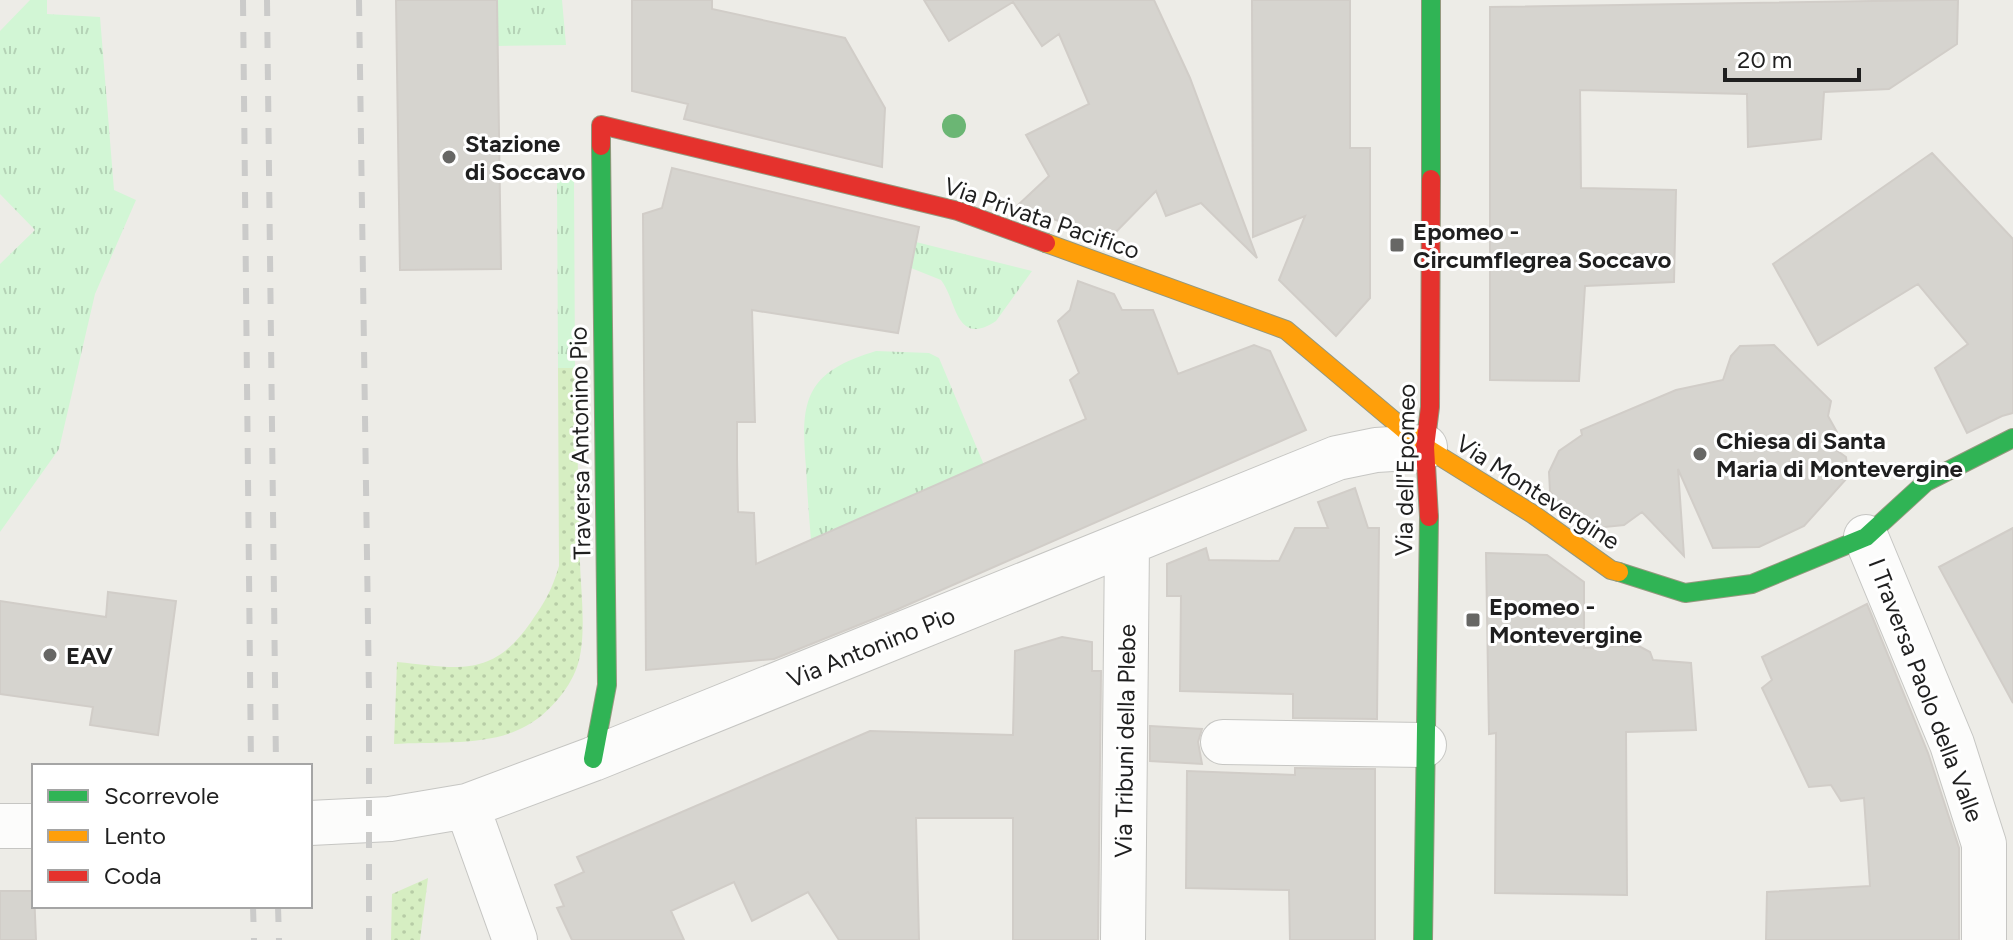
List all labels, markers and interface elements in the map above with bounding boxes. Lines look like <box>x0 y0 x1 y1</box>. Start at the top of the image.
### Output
scale bar <box>1725 32 1859 82</box>
text: 20 m <box>1737 45 1792 74</box>
place label: Stazione di Soccavo <box>465 129 585 186</box>
marker: Stazione di Soccavo <box>440 148 458 166</box>
street label: Via Privata Pacifico <box>940 171 1144 265</box>
place label: Epomeo - Circumflegrea Soccavo <box>1413 217 1672 274</box>
marker: Epomeo - Circumflegrea Soccavo <box>1388 236 1406 254</box>
street label: Traversa Antonino Pio <box>563 326 597 560</box>
street label: Via dell'Epomeo <box>1389 383 1421 557</box>
place label: Chiesa di Santa Maria di Montevergine <box>1716 426 1963 483</box>
street label: Via Montevergine <box>1451 428 1625 556</box>
marker: Chiesa di Santa Maria di Montevergine <box>1691 445 1709 463</box>
street label: I Traversa Paolo della Valle <box>1862 554 1990 826</box>
place label: Epomeo - Montevergine <box>1489 592 1642 649</box>
street label: Via Antonino Pio <box>783 600 959 694</box>
marker: Epomeo - Montevergine <box>1464 611 1482 629</box>
street label: Via Tribuni della Plebe <box>1108 624 1142 858</box>
place label: EAV <box>66 641 113 670</box>
marker: EAV <box>41 646 59 664</box>
legend <box>32 764 312 908</box>
text: Scorrevole <box>104 781 219 810</box>
text: Lento <box>104 821 166 850</box>
text: Coda <box>104 861 162 890</box>

